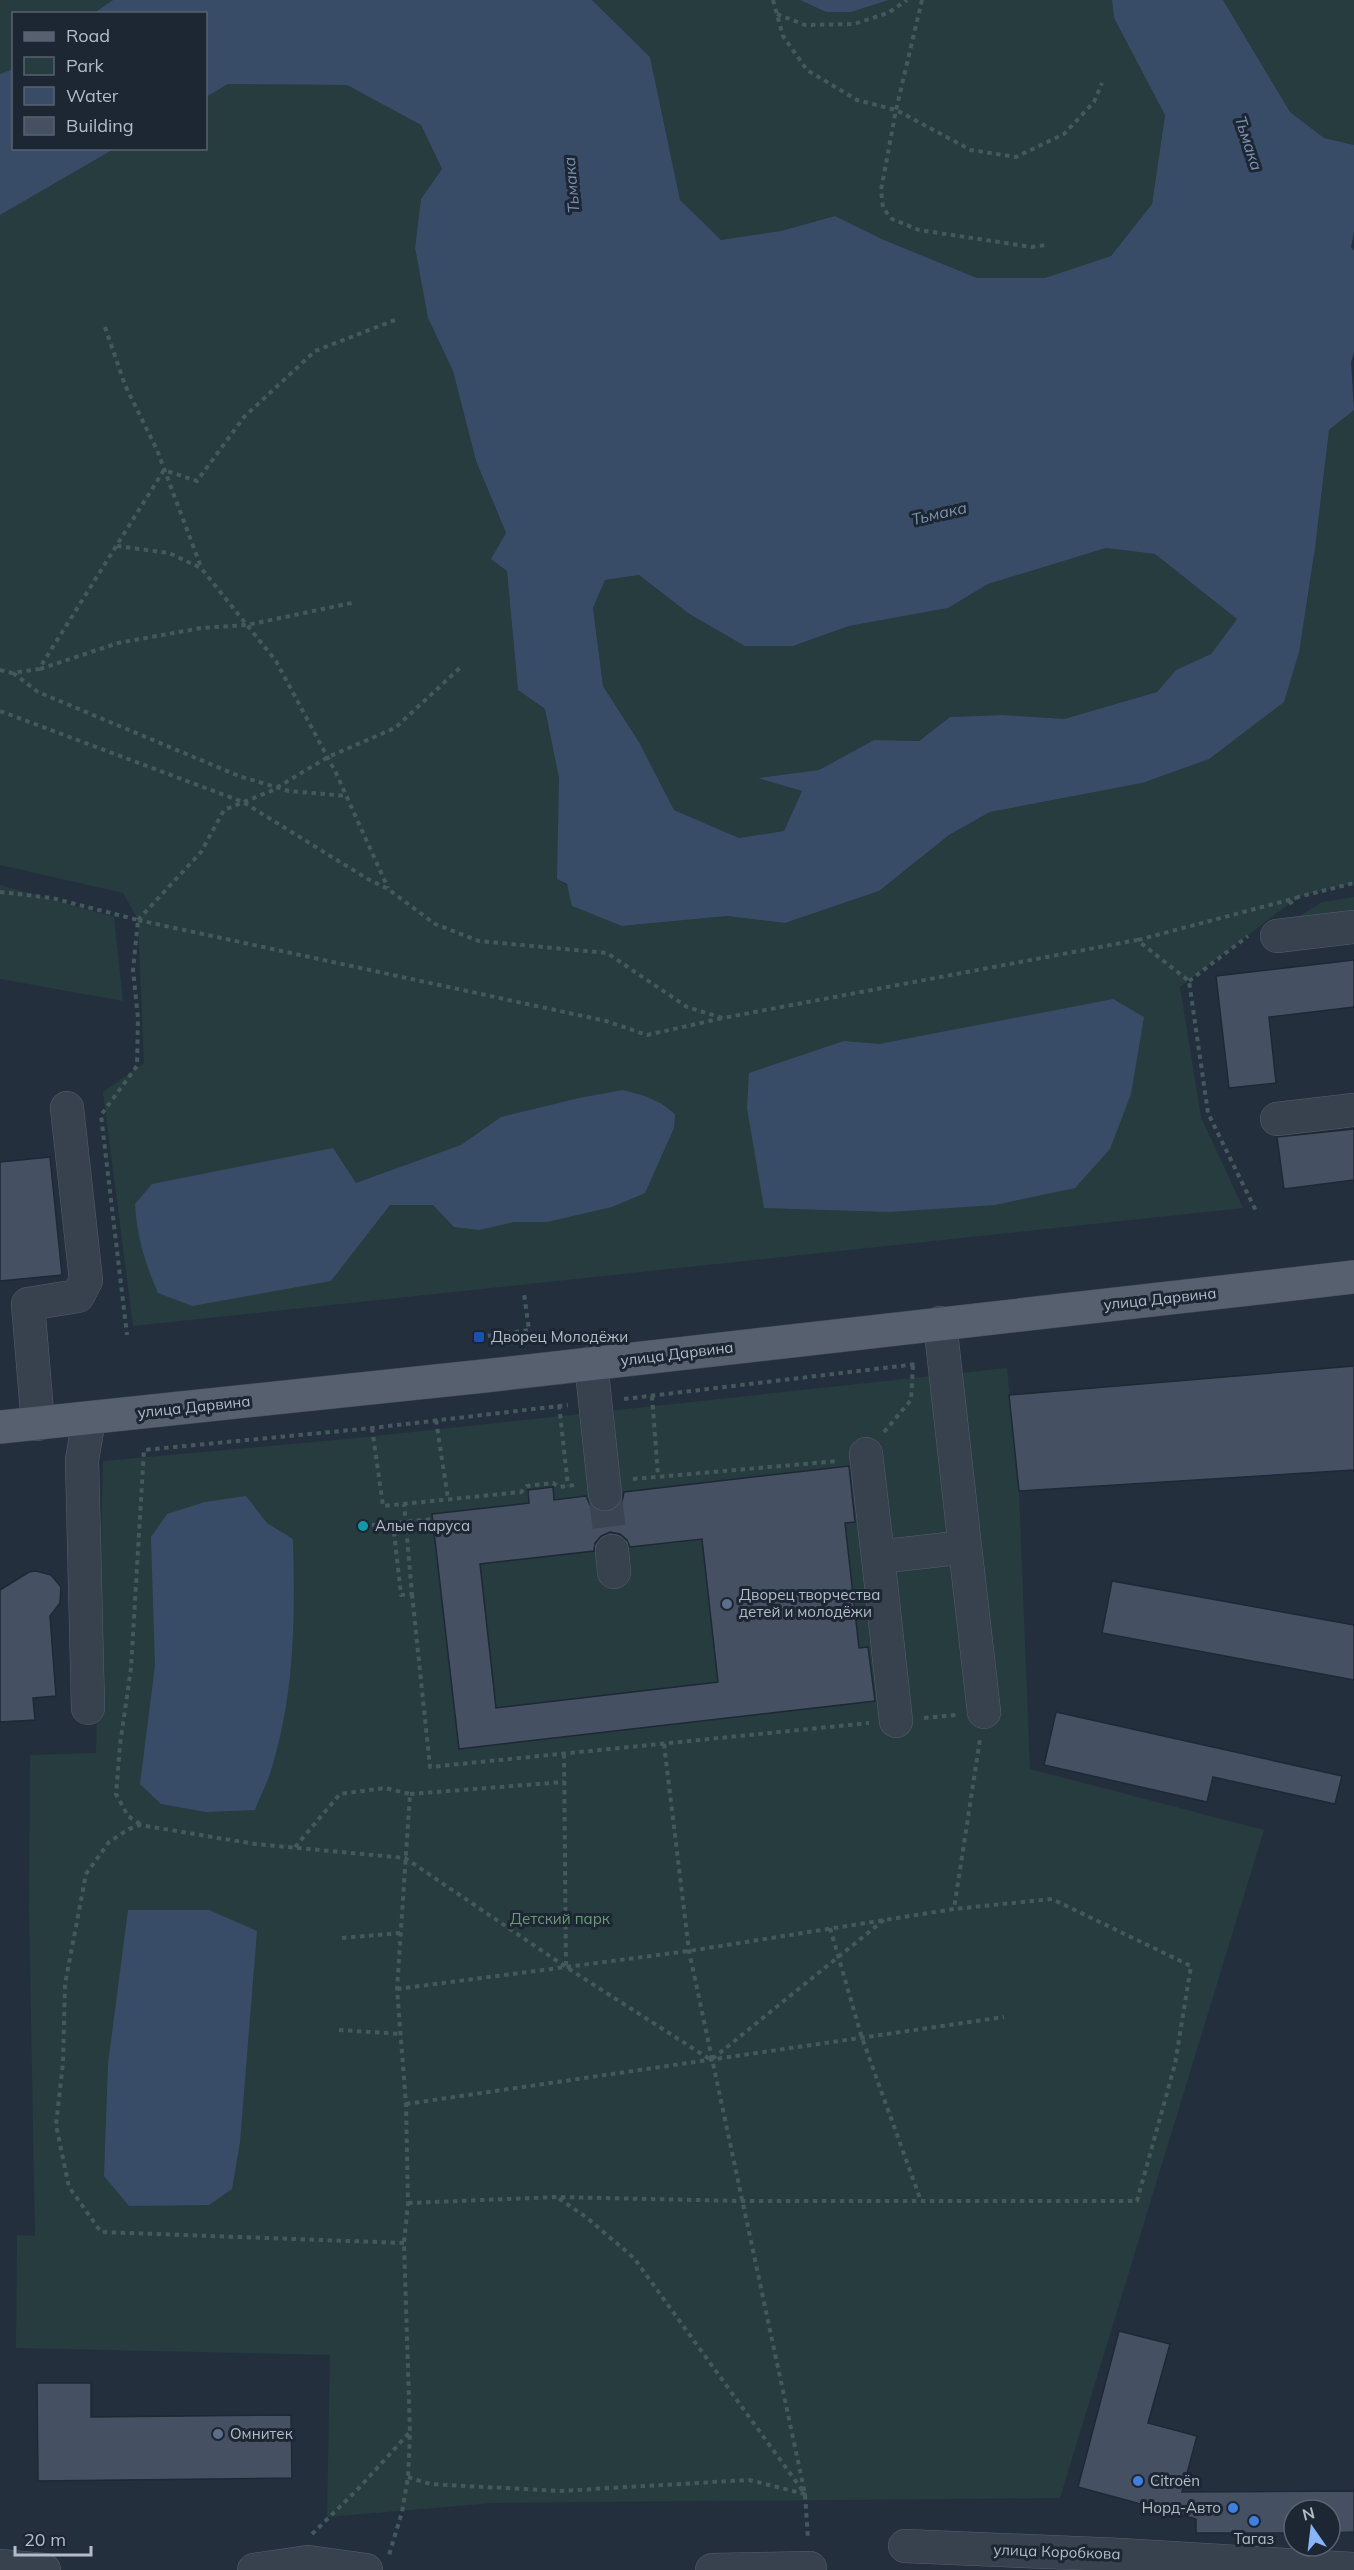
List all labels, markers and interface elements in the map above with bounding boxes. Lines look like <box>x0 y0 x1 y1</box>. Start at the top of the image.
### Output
legend <box>12 12 207 150</box>
text: Road <box>66 24 110 47</box>
text: Park <box>66 54 105 77</box>
text: Water <box>66 84 119 107</box>
water label: Тьмака <box>1231 113 1267 173</box>
text: Building <box>66 114 134 137</box>
water label: Тьмака <box>559 156 583 214</box>
water label: Тьмака <box>909 497 969 529</box>
street label: улица Дарвина <box>1103 1283 1217 1314</box>
place label: Дворец Молодёжи <box>491 1327 628 1346</box>
marker: Дворец Молодёжи <box>472 1330 486 1344</box>
street label: улица Дарвина <box>620 1337 734 1370</box>
street label: улица Дарвина <box>137 1391 251 1422</box>
place label: Алые паруса <box>375 1516 470 1535</box>
marker: Алые паруса <box>356 1519 370 1533</box>
place label: Дворец творчества детей и молодёжи <box>739 1585 880 1621</box>
marker: Дворец творчества детей и молодёжи <box>720 1597 734 1611</box>
park label: Детский парк <box>510 1909 611 1928</box>
place label: Омнитек <box>230 2424 294 2443</box>
marker: Омнитек <box>211 2427 225 2441</box>
place label: Citroën <box>1150 2471 1200 2490</box>
marker: Citroën <box>1131 2474 1145 2488</box>
place label: Норд-Авто <box>1142 2498 1221 2517</box>
north arrow <box>1282 2498 1342 2558</box>
marker: Норд-Авто <box>1226 2501 1240 2515</box>
text: N <box>1300 2502 1317 2525</box>
marker: Тагаз <box>1247 2514 1261 2528</box>
scale bar <box>15 2519 92 2557</box>
text: 20 m <box>24 2528 66 2551</box>
place label: Тагаз <box>1234 2529 1274 2548</box>
street label: улица Коробкова <box>993 2540 1121 2563</box>

